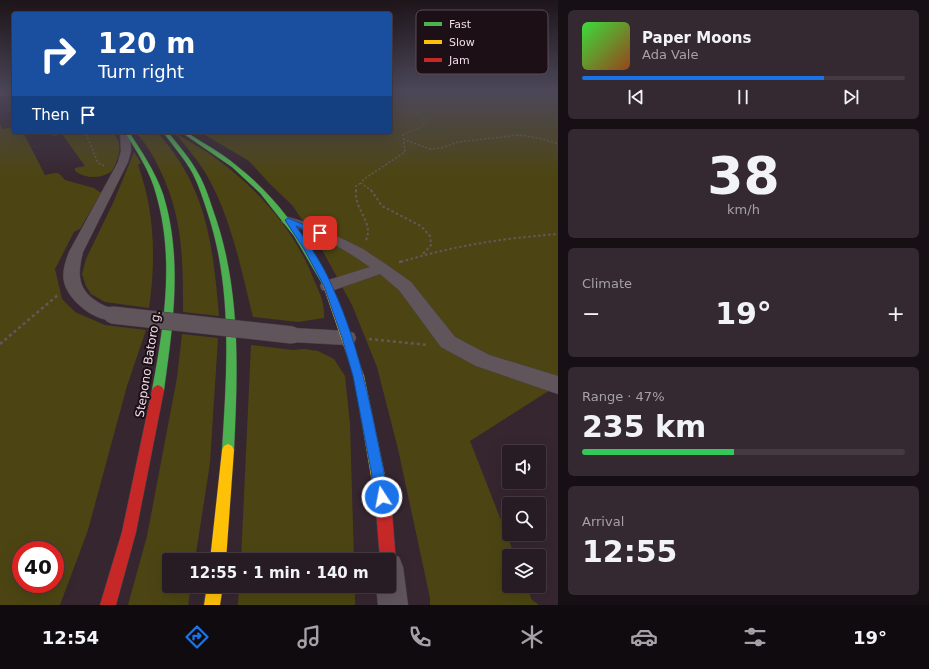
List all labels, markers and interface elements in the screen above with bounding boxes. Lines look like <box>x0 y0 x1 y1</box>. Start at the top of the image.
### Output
legend <box>416 10 548 74</box>
text: Fast <box>449 18 472 31</box>
text: 120 m <box>98 27 195 60</box>
icon: right <box>32 28 84 80</box>
text: Paper Moons <box>642 29 751 47</box>
text: Slow <box>449 36 475 49</box>
text: Ada Vale <box>642 47 698 62</box>
text: Jam <box>448 54 470 67</box>
text: Turn right <box>98 61 184 82</box>
icon: previous <box>625 86 647 108</box>
icon: pause <box>732 86 754 108</box>
icon: next <box>840 86 862 108</box>
icon: arrive <box>77 104 99 126</box>
text: Then <box>32 106 69 124</box>
text: 38 <box>707 146 780 206</box>
text: km/h <box>727 202 760 217</box>
pin <box>303 216 337 250</box>
icon: arrive <box>309 222 331 244</box>
text: Climate <box>582 276 632 291</box>
text: 19° <box>715 296 772 331</box>
text: − <box>582 301 600 326</box>
text: + <box>887 301 905 326</box>
street label: Stepono Batoro g. <box>133 309 163 419</box>
text: Range · 47% <box>582 389 665 404</box>
text: 235 km <box>582 409 706 444</box>
map controls <box>502 445 546 593</box>
button: sound <box>502 445 546 489</box>
position arrow <box>361 476 403 518</box>
button: search <box>502 497 546 541</box>
text: Arrival <box>582 514 624 529</box>
text: 12:55 <box>582 534 678 569</box>
speed limit sign: 40 <box>12 541 64 593</box>
button: layers <box>502 549 546 593</box>
text: 12:55 · 1 min · 140 m <box>189 564 369 582</box>
icon: directions <box>183 623 211 651</box>
icon: music <box>295 623 323 651</box>
icon: phone <box>406 623 434 651</box>
icon: climate <box>518 623 546 651</box>
icon: car <box>630 623 658 651</box>
icon: filters <box>741 623 769 651</box>
text: 12:54 <box>42 627 99 648</box>
text: 19° <box>853 627 887 648</box>

